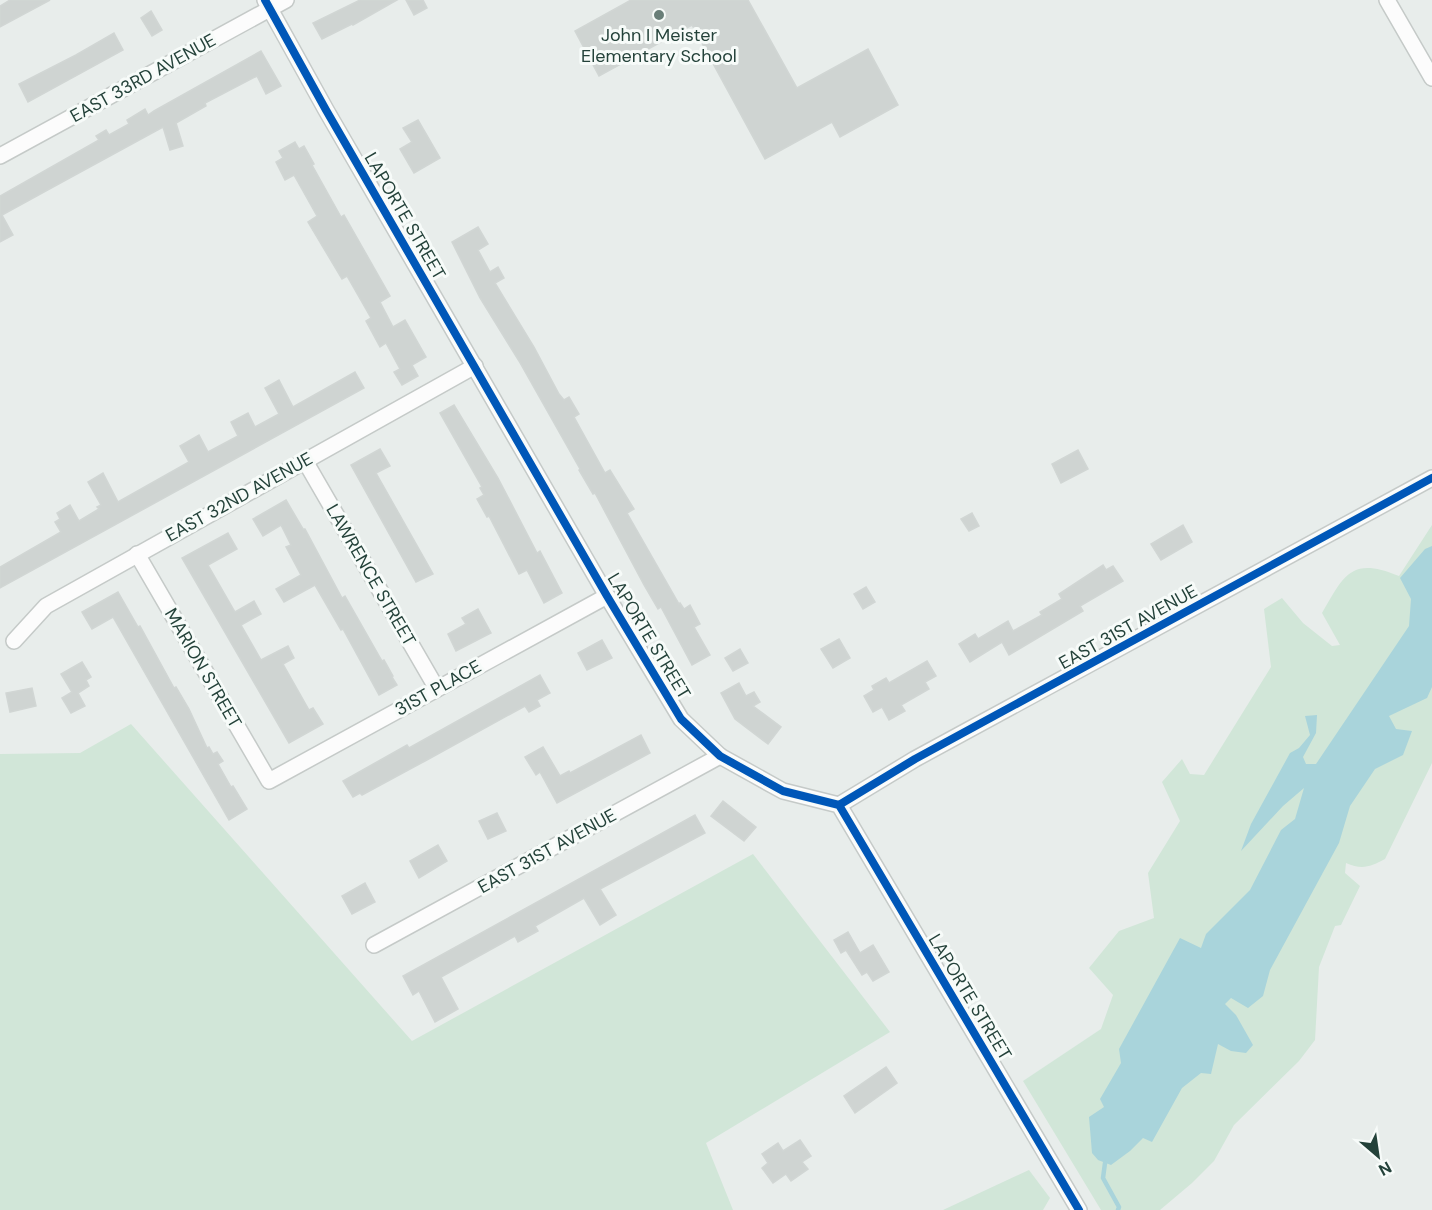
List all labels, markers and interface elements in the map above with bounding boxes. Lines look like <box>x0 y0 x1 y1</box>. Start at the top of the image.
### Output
marker: John I Meister Elementary School <box>652 8 666 22</box>
place label: John I Meister Elementary School <box>581 23 737 68</box>
street label: EAST 33RD AVENUE <box>66 28 220 128</box>
street label: LAPORTE STREET <box>359 148 451 284</box>
street label: EAST 32ND AVENUE <box>161 447 317 547</box>
street label: LAWRENCE STREET <box>321 500 421 650</box>
street label: LAPORTE STREET <box>602 569 696 703</box>
street label: EAST 31ST AVENUE <box>1054 579 1202 675</box>
street label: MARION STREET <box>159 604 247 732</box>
street label: 31ST PLACE <box>391 654 485 722</box>
street label: EAST 31ST AVENUE <box>473 803 621 899</box>
street label: LAPORTE STREET <box>923 930 1017 1064</box>
north arrow <box>1348 1126 1408 1186</box>
text: N <box>1375 1157 1395 1181</box>

